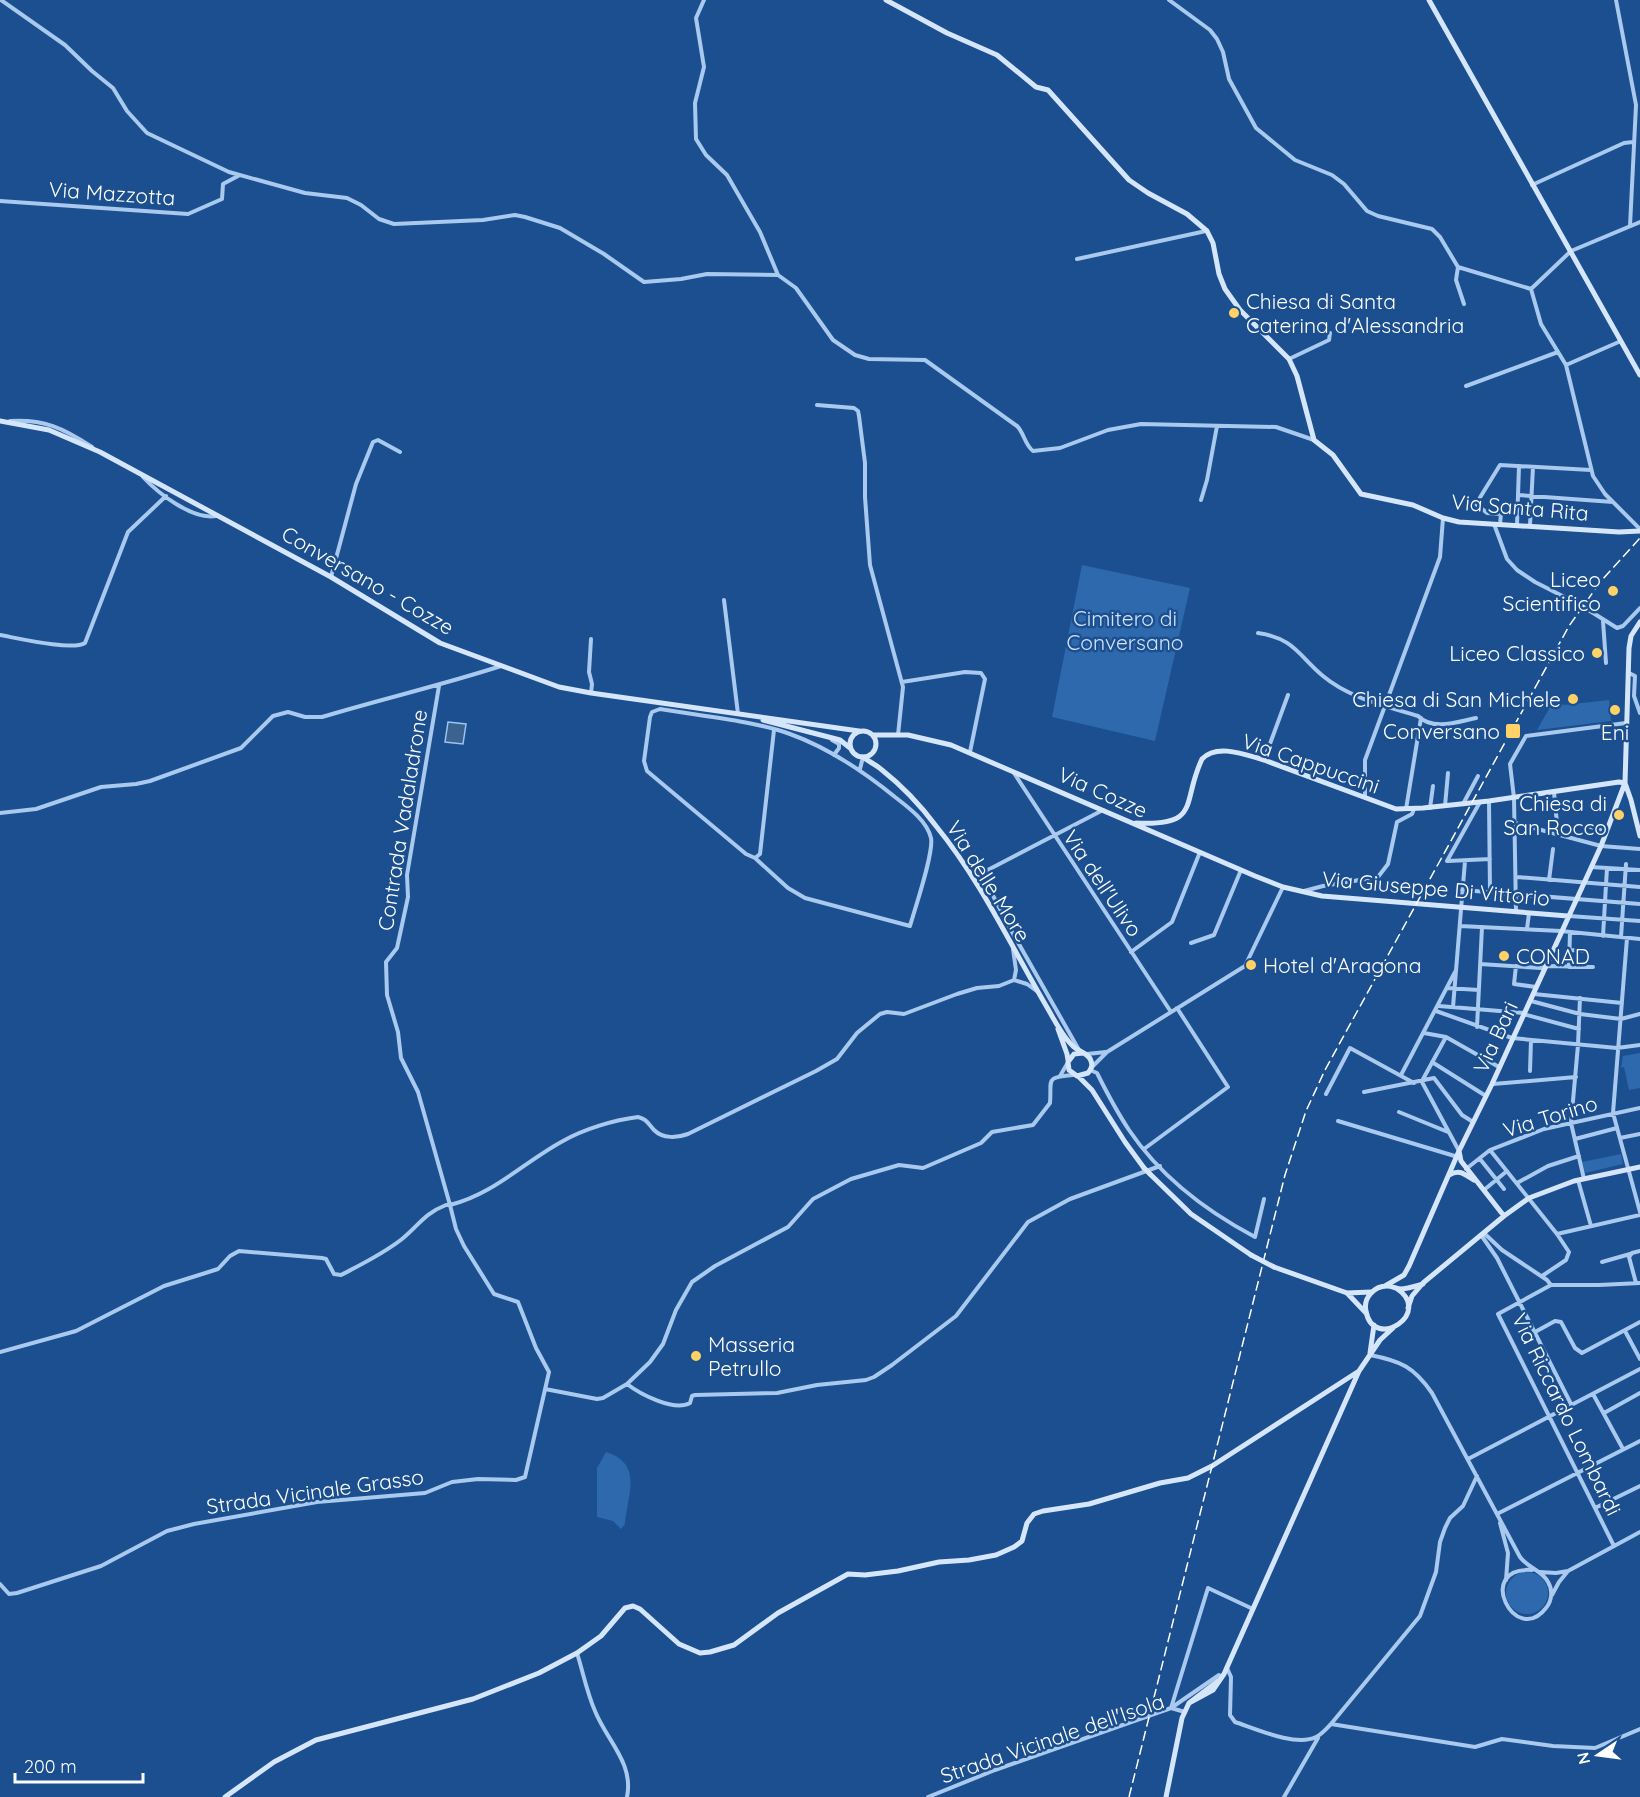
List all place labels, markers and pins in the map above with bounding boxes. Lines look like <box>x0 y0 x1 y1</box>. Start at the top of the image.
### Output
place label: Chiesa di Santa Caterina d'Alessandria <box>1246 288 1464 338</box>
marker: Chiesa di Santa Caterina d'Alessandria <box>1227 306 1241 320</box>
place label: Liceo Scientifico <box>1503 566 1601 616</box>
marker: Liceo Scientifico <box>1606 584 1620 598</box>
place label: Liceo Classico <box>1449 640 1585 666</box>
marker: Liceo Classico <box>1590 646 1604 660</box>
place label: Chiesa di San Michele <box>1352 686 1561 712</box>
marker: Chiesa di San Michele <box>1566 692 1580 706</box>
marker: Eni <box>1608 703 1622 717</box>
place label: Conversano <box>1383 718 1500 744</box>
place label: Eni <box>1601 719 1629 745</box>
marker: Conversano <box>1504 722 1522 740</box>
place label: Chiesa di San Rocco <box>1504 790 1607 840</box>
marker: Chiesa di San Rocco <box>1612 808 1626 822</box>
place label: CONAD <box>1516 943 1590 969</box>
marker: CONAD <box>1497 949 1511 963</box>
place label: Hotel d'Aragona <box>1263 952 1421 978</box>
marker: Hotel d'Aragona <box>1244 958 1258 972</box>
place label: Masseria Petrullo <box>708 1331 795 1381</box>
marker: Masseria Petrullo <box>689 1349 703 1363</box>

